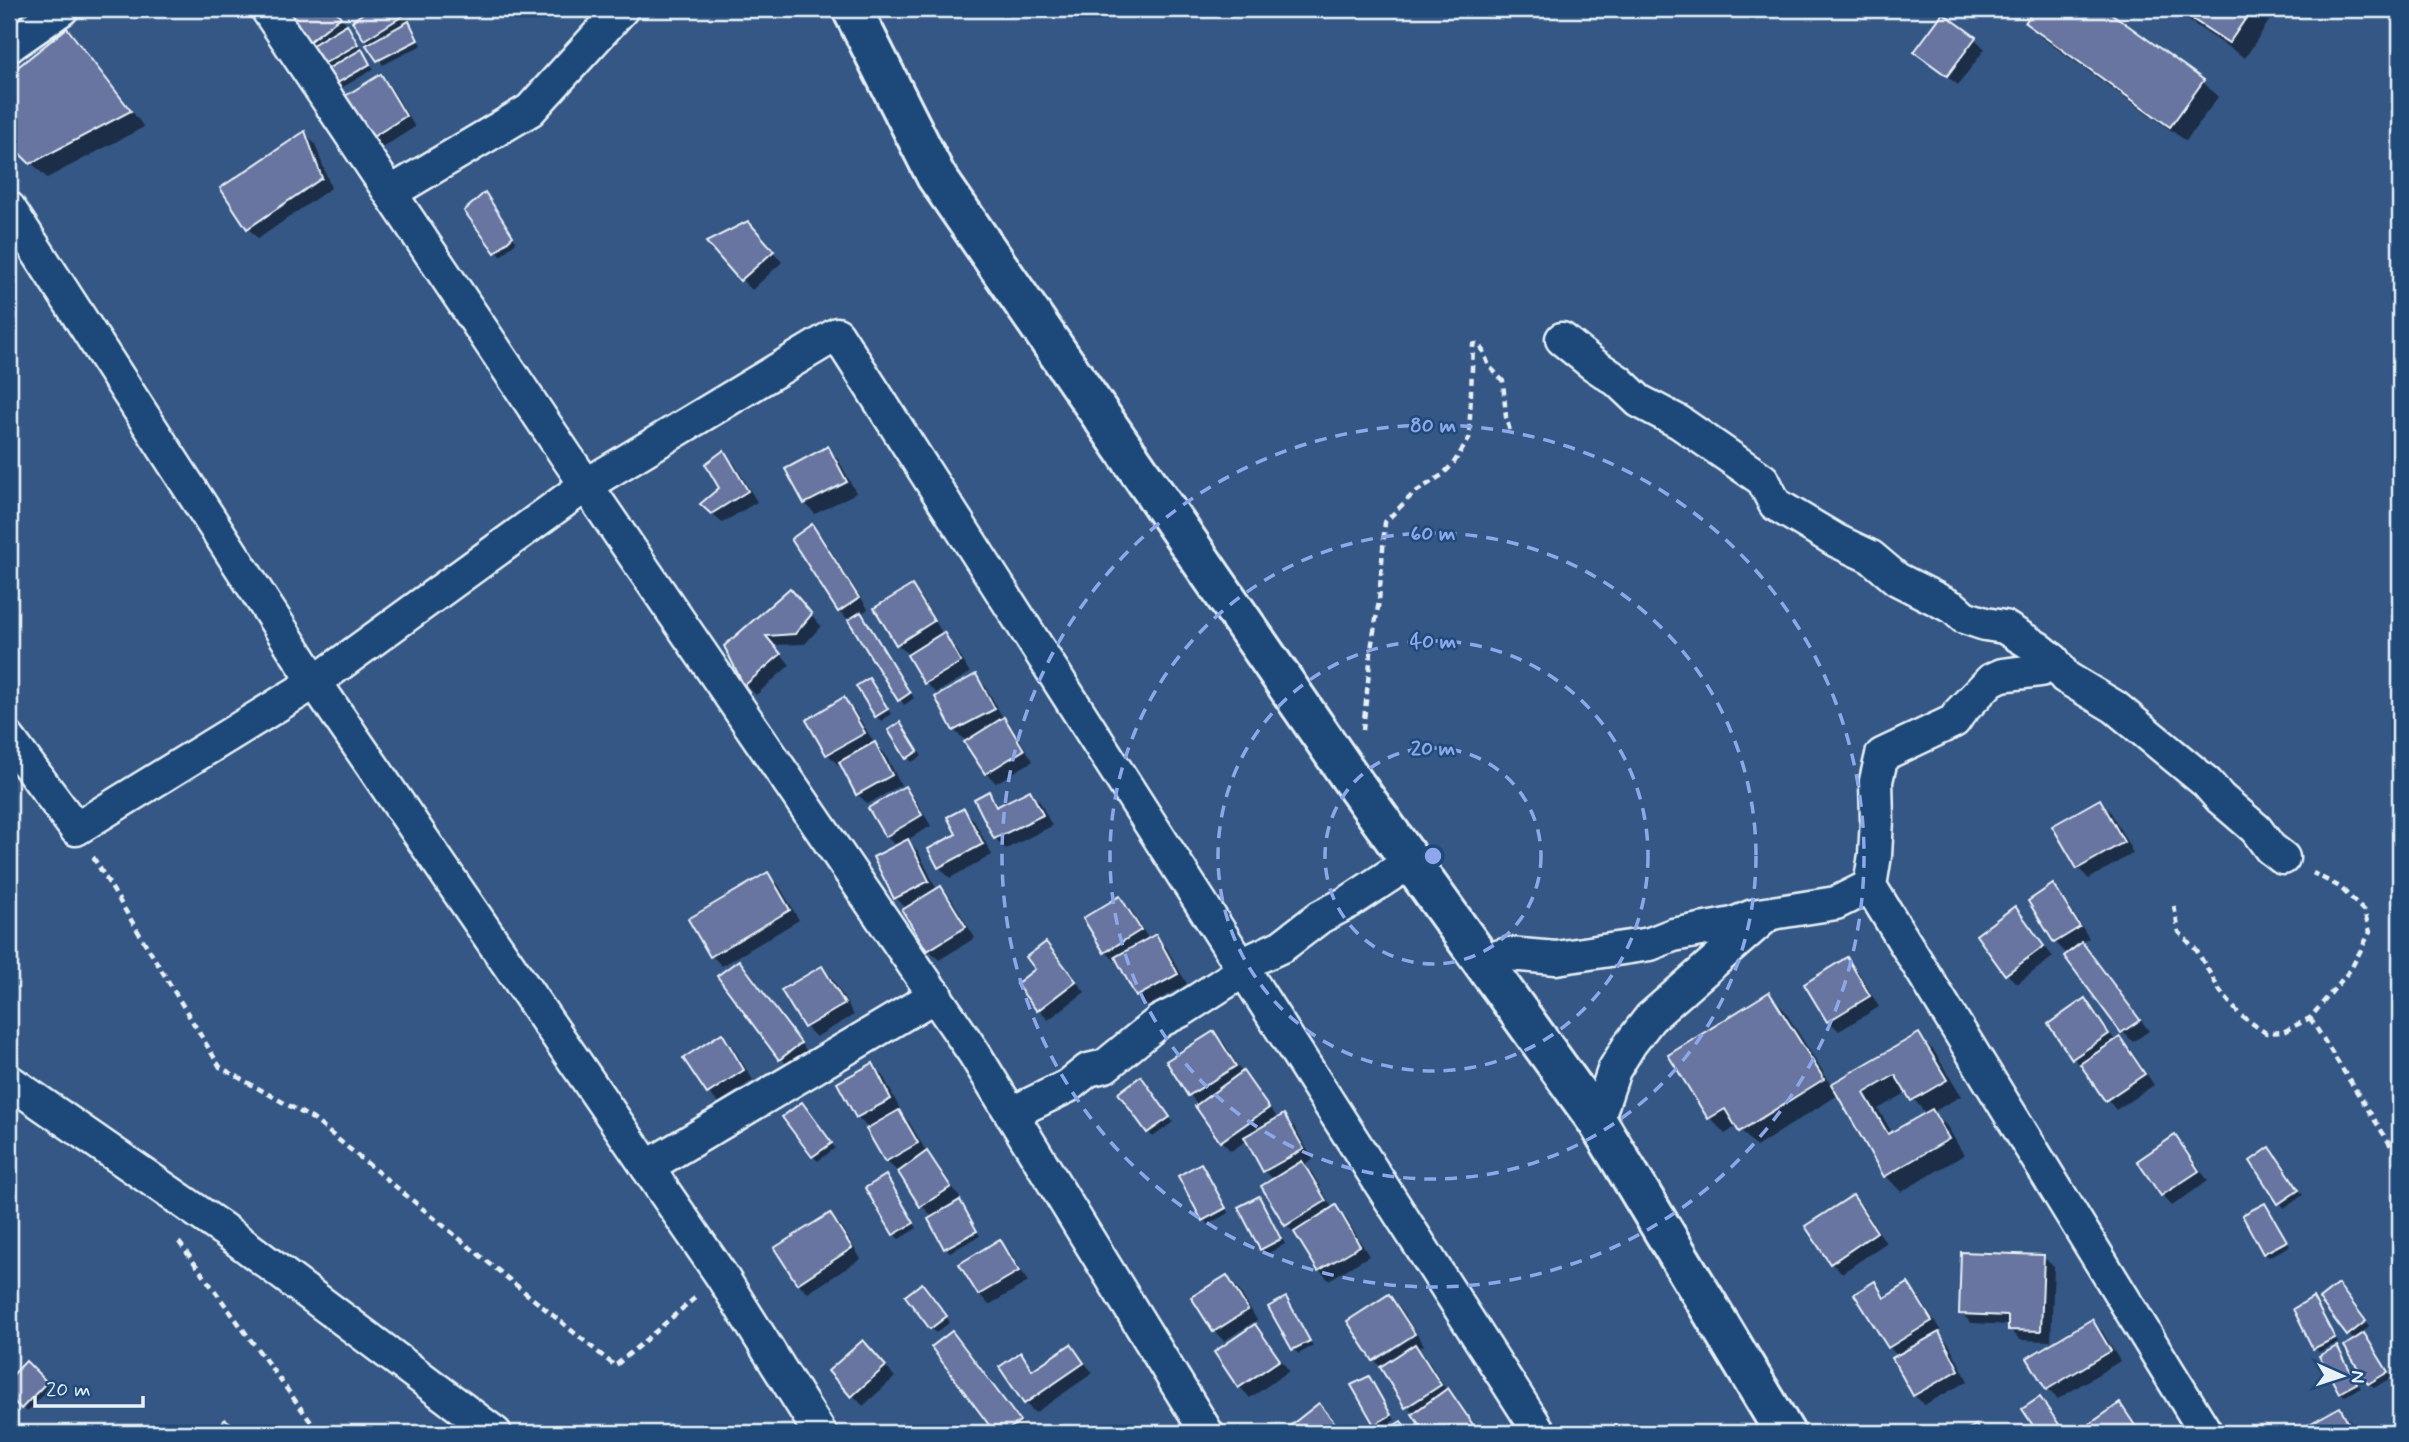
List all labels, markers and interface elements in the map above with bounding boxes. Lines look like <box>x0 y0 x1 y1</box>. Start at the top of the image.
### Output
text: 80 m <box>1410 412 1456 440</box>
text: 60 m <box>1410 520 1456 548</box>
text: 40 m <box>1410 628 1457 656</box>
text: 20 m <box>1411 735 1456 763</box>
centre of rings <box>1421 844 1445 868</box>
north arrow <box>2308 1340 2378 1410</box>
scale bar <box>35 1365 144 1409</box>
text: N <box>2345 1370 2370 1384</box>
text: 20 m <box>46 1376 91 1404</box>

